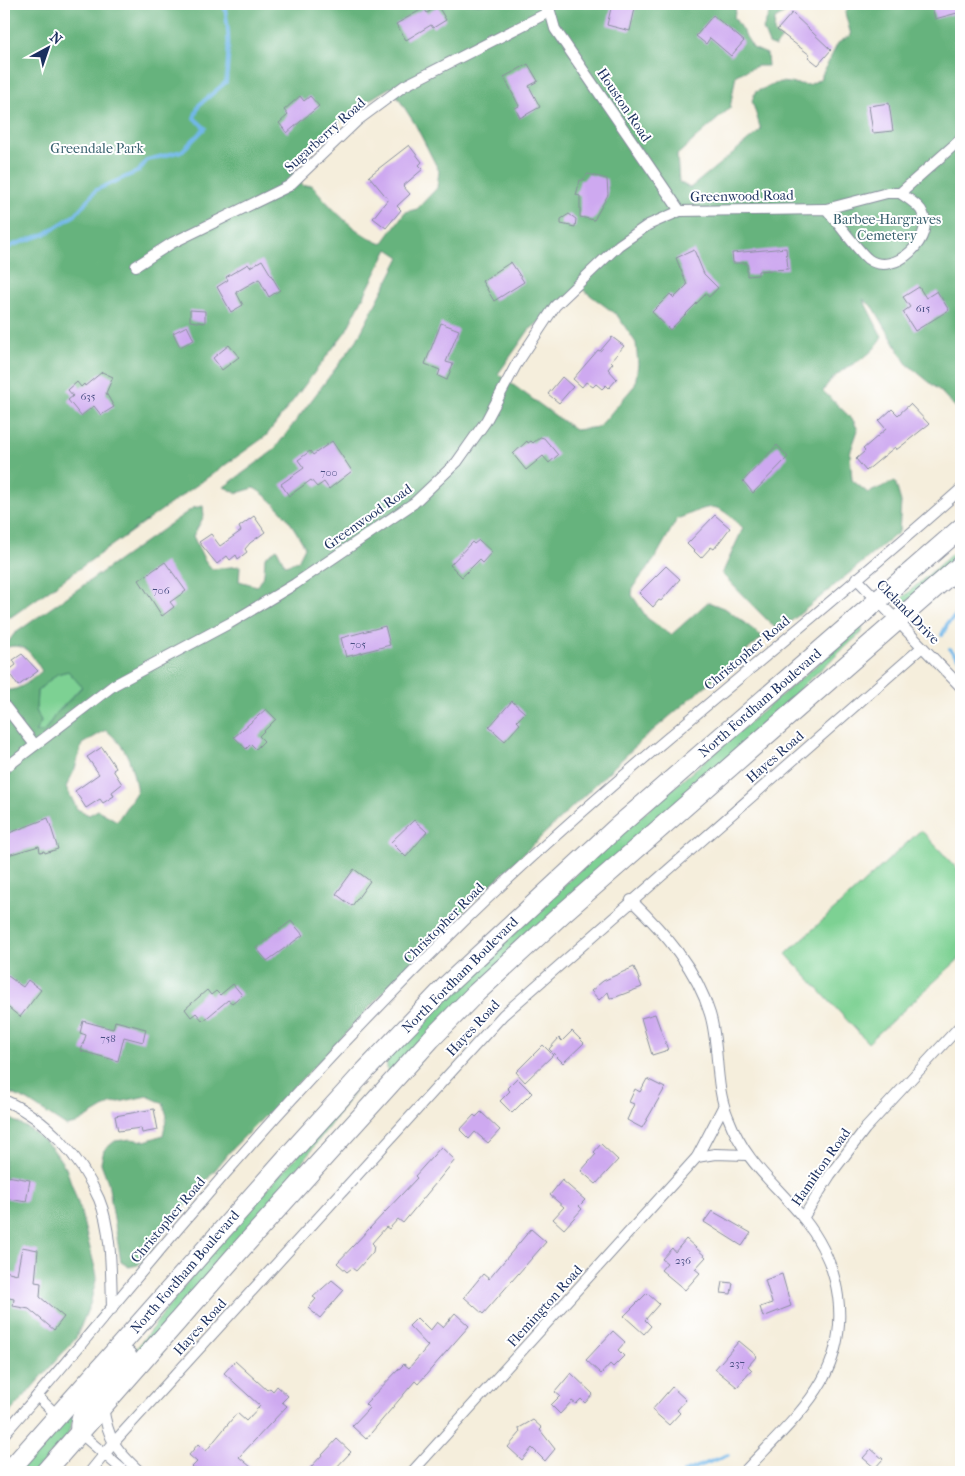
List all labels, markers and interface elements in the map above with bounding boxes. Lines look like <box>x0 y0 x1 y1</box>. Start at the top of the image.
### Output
north arrow <box>22 22 72 72</box>
text: N <box>47 28 66 49</box>
street label: Houston Road <box>593 65 655 145</box>
street label: Sugarberry Road <box>281 94 369 176</box>
park label: Greendale Park <box>50 140 144 157</box>
street label: Greenwood Road <box>690 187 794 205</box>
park label: Barbee-Hargraves Cemetery <box>833 211 941 244</box>
house number: 615 <box>916 302 931 315</box>
house number: 635 <box>80 390 96 403</box>
house number: 700 <box>320 466 338 479</box>
street label: Greenwood Road <box>321 480 416 554</box>
street label: Cleland Drive <box>873 576 943 648</box>
house number: 706 <box>152 584 170 597</box>
street label: Christopher Road <box>701 612 794 694</box>
house number: 705 <box>350 638 366 651</box>
street label: North Fordham Boulevard <box>695 645 825 761</box>
street label: Hayes Road <box>743 727 808 787</box>
street label: Christopher Road <box>400 879 488 967</box>
street label: North Fordham Boulevard <box>398 913 522 1037</box>
street label: Hayes Road <box>443 996 504 1060</box>
house number: 758 <box>100 1032 116 1045</box>
street label: Hamilton Road <box>788 1124 854 1209</box>
street label: Christopher Road <box>127 1173 209 1266</box>
street label: North Fordham Boulevard <box>127 1207 243 1337</box>
house number: 236 <box>675 1254 691 1267</box>
street label: Flemington Road <box>504 1261 586 1350</box>
street label: Hayes Road <box>170 1295 230 1359</box>
house number: 237 <box>729 1357 745 1370</box>

